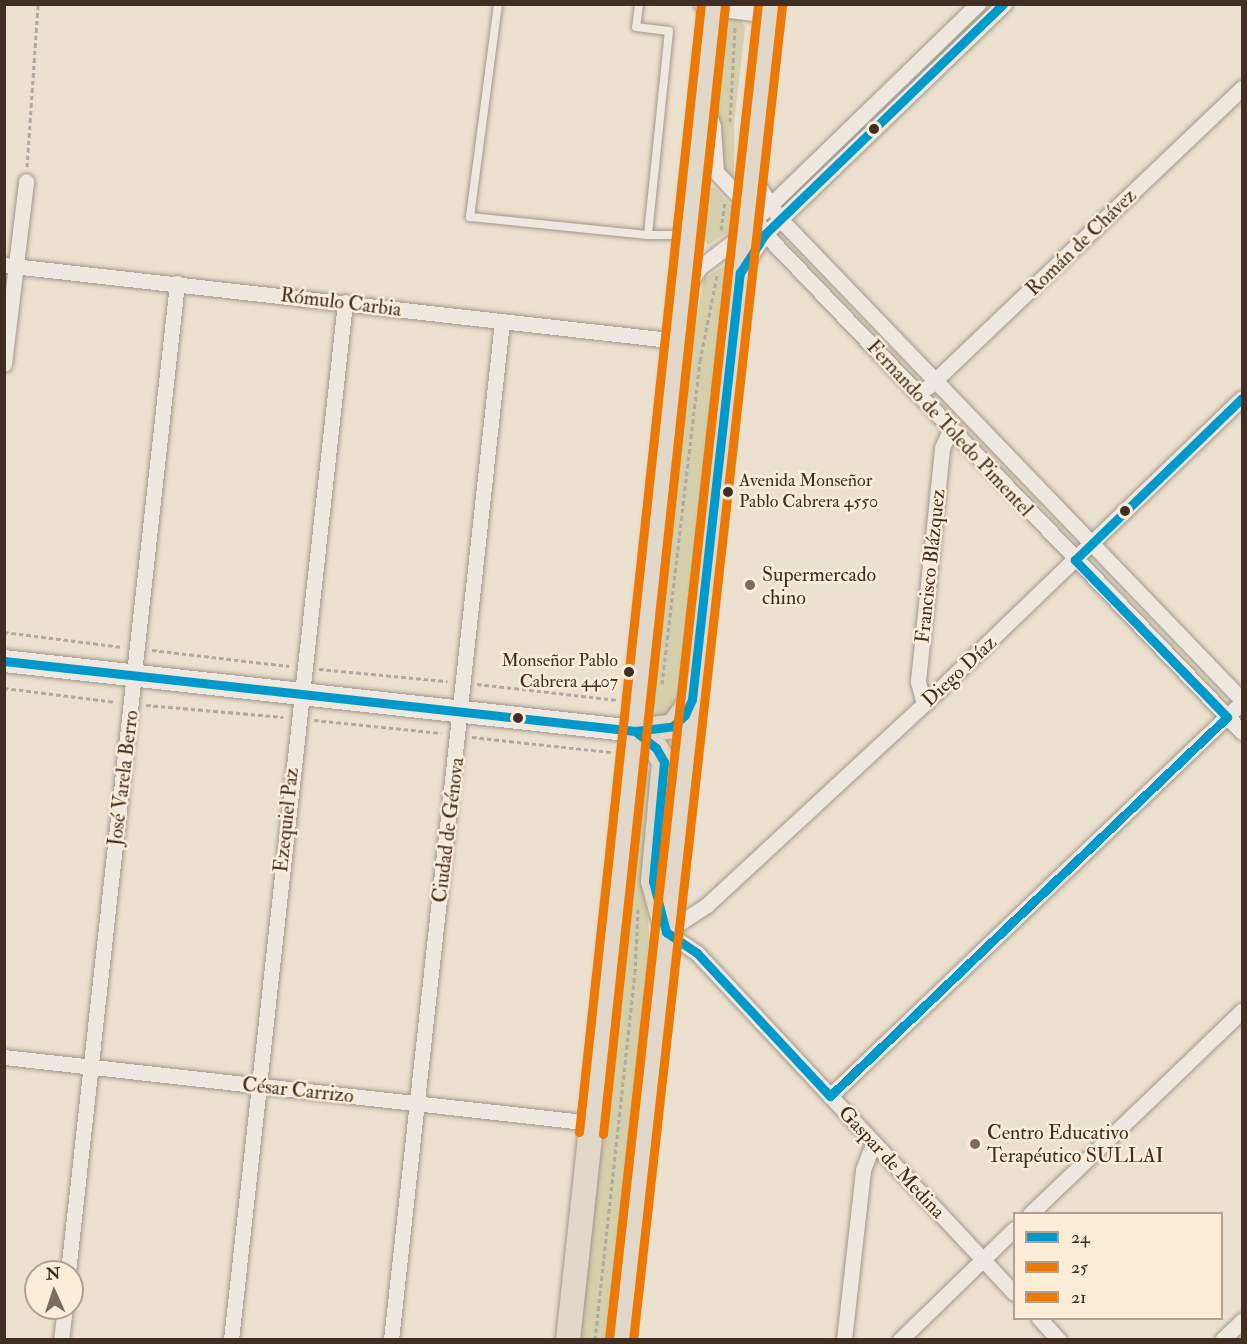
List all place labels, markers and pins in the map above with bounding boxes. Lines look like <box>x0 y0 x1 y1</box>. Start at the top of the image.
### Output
unlabelled marker <box>868 123 880 135</box>
place label: Avenida Monseñor Pablo Cabrera 4550 <box>739 471 878 514</box>
marker: Avenida Monseñor Pablo Cabrera 4550 <box>722 486 734 498</box>
unlabelled marker <box>1119 505 1131 517</box>
place label: Supermercado chino <box>762 562 876 609</box>
marker: Supermercado chino <box>743 578 757 592</box>
place label: Monseñor Pablo Cabrera 4407 <box>501 651 618 694</box>
marker: Monseñor Pablo Cabrera 4407 <box>623 666 635 678</box>
unlabelled marker <box>512 712 524 724</box>
place label: Centro Educativo Terapéutico SULLAI <box>987 1120 1164 1167</box>
marker: Centro Educativo Terapéutico SULLAI <box>968 1137 982 1151</box>

